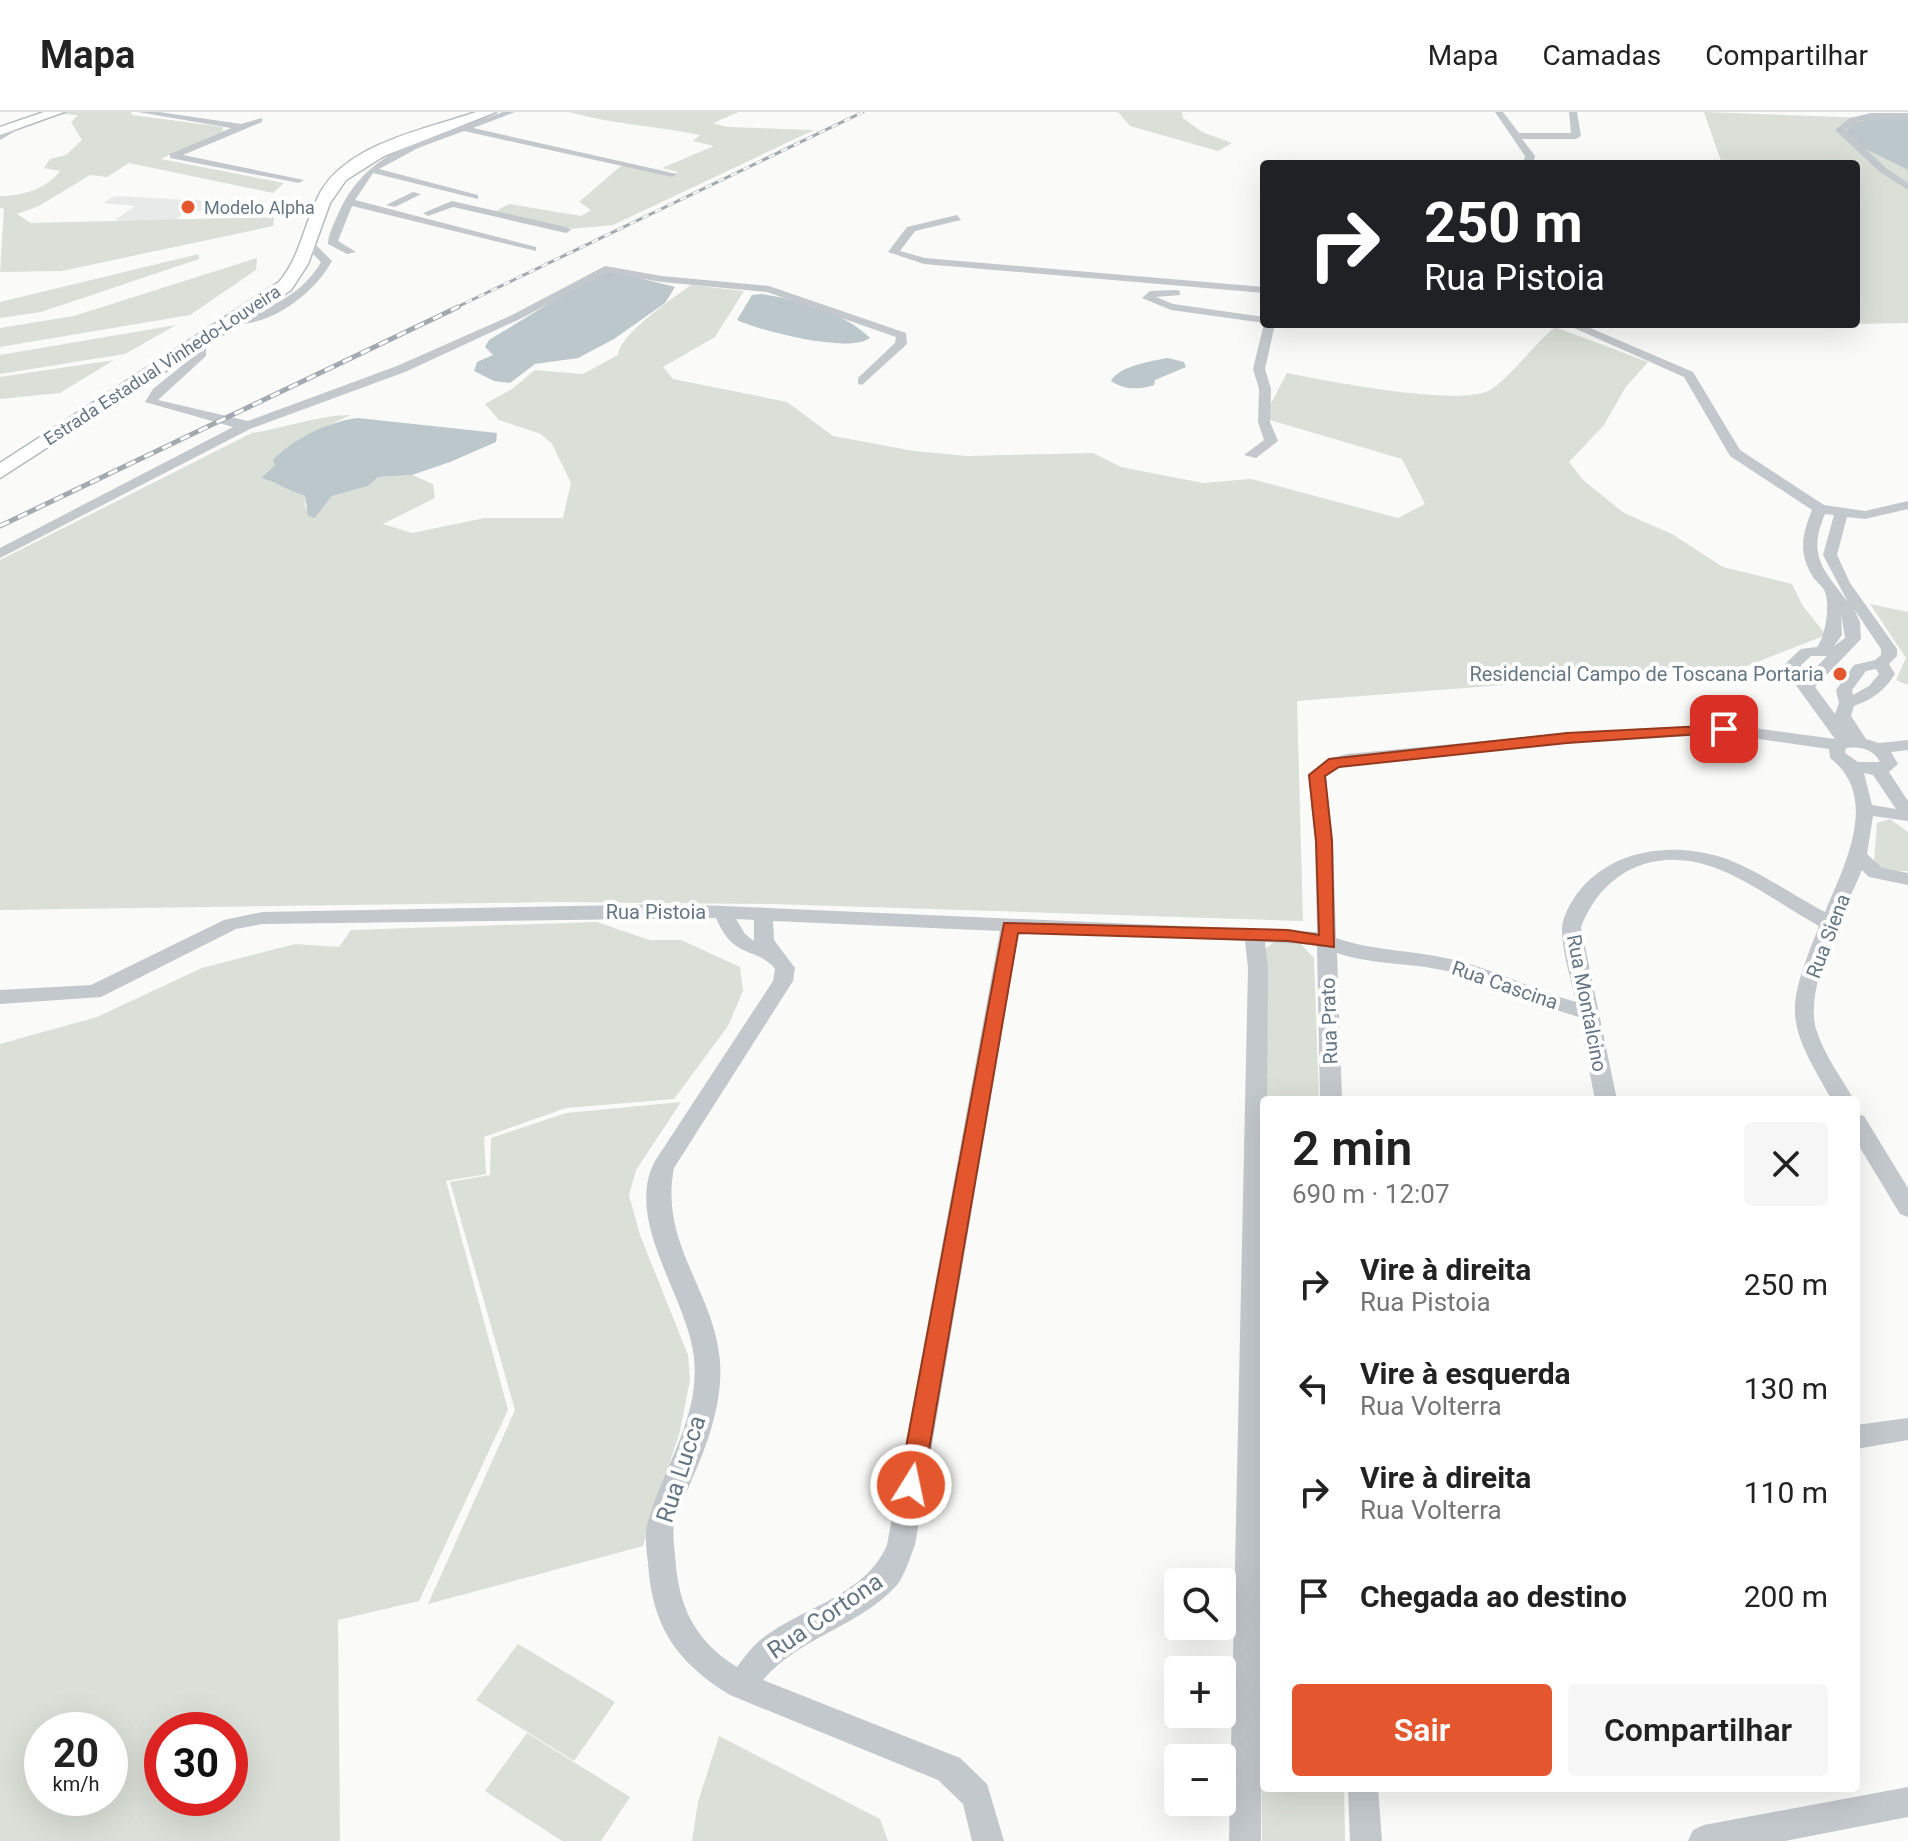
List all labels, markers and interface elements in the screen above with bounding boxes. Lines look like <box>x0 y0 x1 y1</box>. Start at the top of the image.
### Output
text: Mapa <box>40 33 135 77</box>
text: Mapa <box>1428 39 1498 72</box>
text: Camadas <box>1542 39 1661 72</box>
text: Compartilhar <box>1705 39 1868 72</box>
text: 250 m <box>1424 190 1583 256</box>
icon: right <box>1292 192 1396 296</box>
place label: Modelo Alpha <box>204 197 315 218</box>
marker: Modelo Alpha <box>179 198 197 216</box>
text: Rua Pistoia <box>1424 257 1605 299</box>
street label: Estrada Estadual Vinhedo-Louveira <box>40 281 284 449</box>
place label: Residencial Campo de Toscana Portaria <box>1469 662 1824 686</box>
marker: Residencial Campo de Toscana Portaria <box>1831 665 1849 683</box>
pin <box>1690 695 1758 763</box>
icon: arrive <box>1702 707 1746 751</box>
street label: Rua Siena <box>1801 890 1855 982</box>
street label: Rua Pistoia <box>606 900 706 924</box>
street label: Rua Montalcino <box>1562 932 1612 1074</box>
street label: Rua Cascina <box>1449 956 1561 1014</box>
street label: Rua Prato <box>1315 977 1343 1065</box>
text: 2 min <box>1292 1120 1412 1177</box>
button: close <box>1744 1122 1828 1206</box>
text: 690 m · 12:07 <box>1292 1179 1450 1209</box>
text: Vire à direita <box>1360 1252 1531 1287</box>
icon: right <box>1292 1262 1336 1306</box>
text: 250 m <box>1744 1267 1828 1302</box>
text: Rua Pistoia <box>1360 1287 1491 1317</box>
text: Vire à esquerda <box>1360 1356 1571 1391</box>
icon: left <box>1292 1366 1336 1410</box>
text: 130 m <box>1744 1371 1828 1406</box>
text: Rua Volterra <box>1360 1391 1502 1421</box>
street label: Rua Lucca <box>651 1412 711 1526</box>
position arrow <box>869 1443 953 1527</box>
text: Vire à direita <box>1360 1460 1531 1495</box>
icon: right <box>1292 1470 1336 1514</box>
text: 110 m <box>1744 1475 1828 1510</box>
text: Rua Volterra <box>1360 1495 1502 1525</box>
street label: Rua Cortona <box>762 1567 888 1665</box>
map controls <box>1164 1568 1236 1816</box>
button: search <box>1164 1568 1236 1640</box>
icon: arrive <box>1292 1574 1336 1618</box>
text: Chegada ao destino <box>1360 1579 1627 1614</box>
text: 200 m <box>1744 1579 1828 1614</box>
button: + <box>1164 1656 1236 1728</box>
button: Sair <box>1292 1684 1552 1776</box>
button: Compartilhar <box>1568 1684 1828 1776</box>
speed limit sign: 30 <box>144 1712 248 1816</box>
text: 20 <box>53 1730 99 1777</box>
button: − <box>1164 1744 1236 1816</box>
text: km/h <box>53 1772 99 1796</box>

